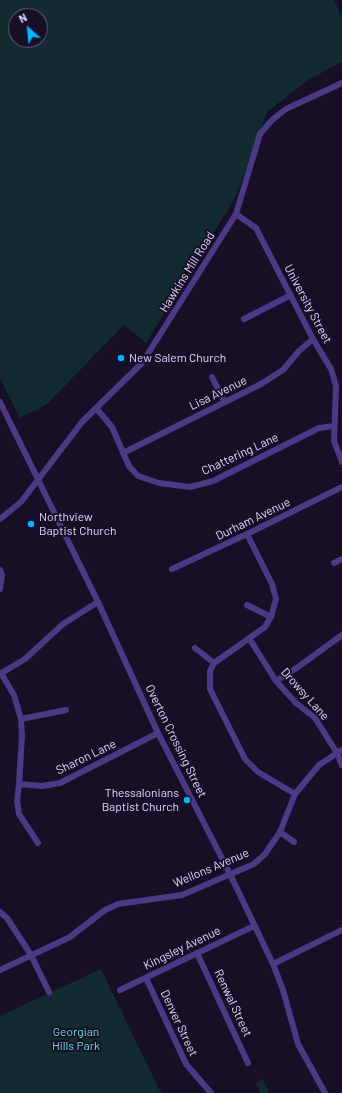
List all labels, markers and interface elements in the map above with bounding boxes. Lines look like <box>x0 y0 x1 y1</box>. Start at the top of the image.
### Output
north arrow <box>8 8 48 48</box>
text: N <box>17 10 29 25</box>
street label: Hawkins Mill Road <box>156 229 218 315</box>
street label: University Street <box>281 262 335 346</box>
place label: New Salem Church <box>129 351 226 365</box>
marker: New Salem Church <box>116 353 126 363</box>
street label: Lisa Avenue <box>187 373 249 413</box>
street label: Chattering Lane <box>199 430 281 478</box>
street label: Durham Avenue <box>213 495 293 543</box>
place label: Northview Baptist Church <box>39 510 116 538</box>
marker: Northview Baptist Church <box>26 519 36 529</box>
street label: Drowsy Lane <box>278 665 332 723</box>
street label: Overton Crossing Street <box>142 682 210 800</box>
street label: Sharon Lane <box>54 736 118 778</box>
place label: Thessalonians Baptist Church <box>102 786 179 814</box>
marker: Thessalonians Baptist Church <box>182 795 192 805</box>
street label: Wellons Avenue <box>171 846 251 890</box>
street label: Kingsley Avenue <box>141 923 223 973</box>
street label: Renwal Street <box>211 967 255 1039</box>
street label: Denver Street <box>157 988 201 1058</box>
park label: Georgian Hills Park <box>52 1025 100 1053</box>

